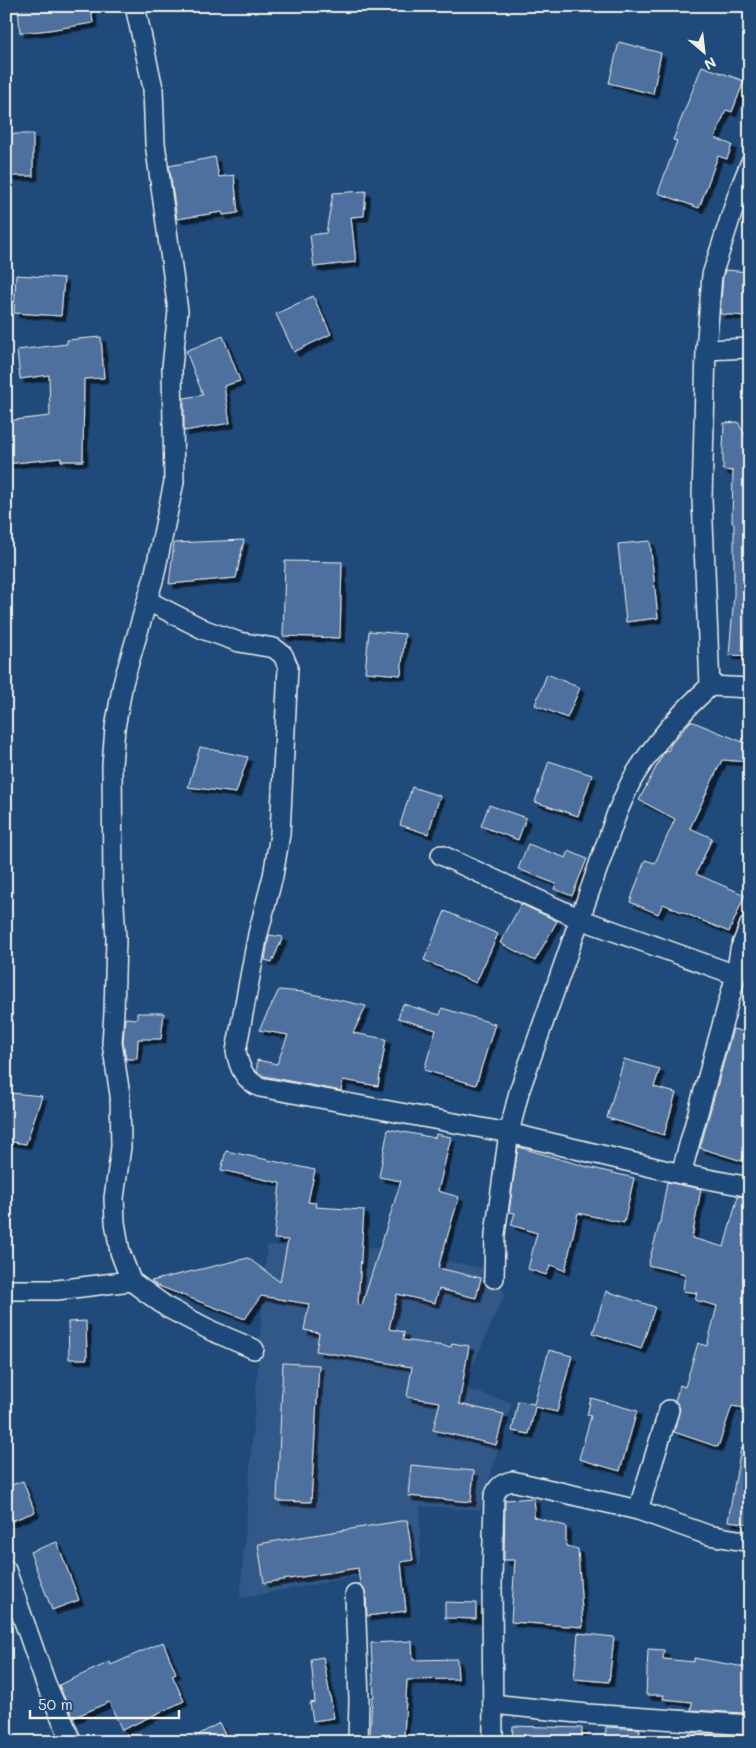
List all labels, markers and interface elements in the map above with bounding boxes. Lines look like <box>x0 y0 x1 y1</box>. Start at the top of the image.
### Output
north arrow <box>678 28 728 78</box>
text: N <box>701 53 719 75</box>
scale bar <box>30 1688 179 1720</box>
text: 50 m <box>38 1694 73 1714</box>

